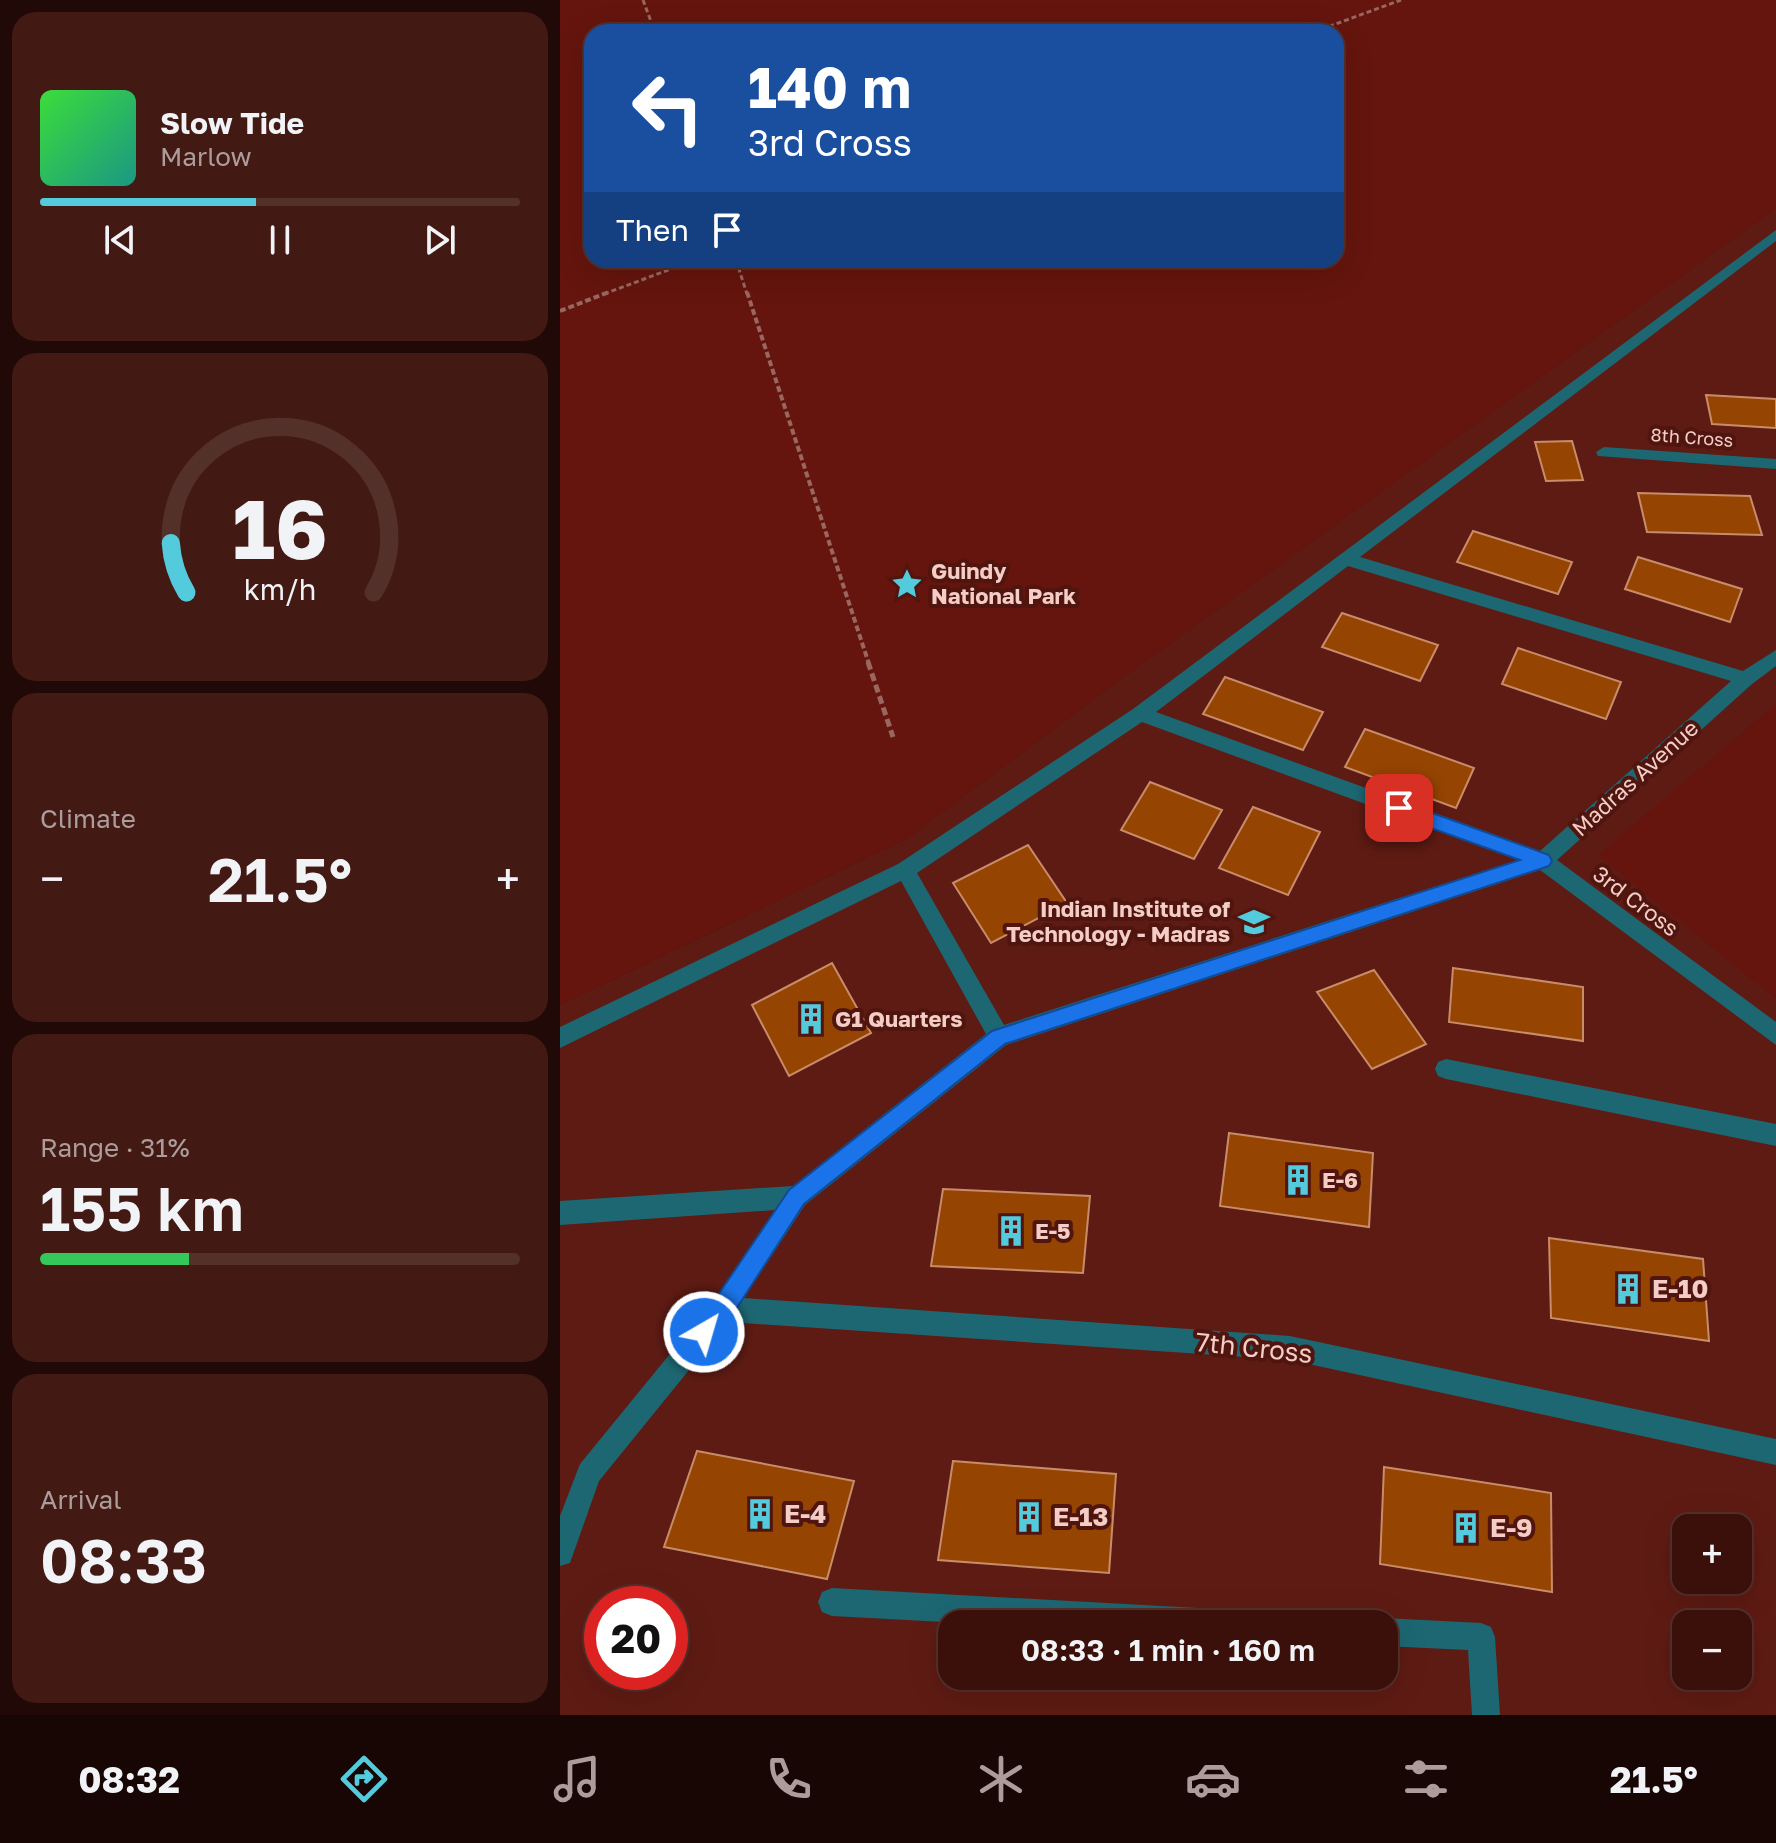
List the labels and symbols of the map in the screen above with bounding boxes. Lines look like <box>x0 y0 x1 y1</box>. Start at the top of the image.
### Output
street label: 8th Cross <box>1650 423 1734 451</box>
place label: Guindy National Park <box>931 557 1076 609</box>
place icon: Guindy National Park <box>890 567 924 601</box>
street label: Madras Avenue <box>1566 714 1703 841</box>
pin <box>1365 774 1433 842</box>
street label: 3rd Cross <box>1588 860 1684 942</box>
place label: Indian Institute of Technology - Madras <box>1006 895 1230 947</box>
school or university icon: Indian Institute of Technology - Madras <box>1237 905 1271 939</box>
building icon: G1 Quarters <box>794 1002 828 1036</box>
place label: G1 Quarters <box>835 1005 963 1032</box>
building icon: E-6 <box>1281 1163 1315 1197</box>
place label: E-6 <box>1322 1166 1358 1193</box>
building icon: E-5 <box>994 1214 1028 1248</box>
place label: E-5 <box>1035 1217 1071 1244</box>
building icon: E-10 <box>1611 1272 1645 1306</box>
place label: E-10 <box>1652 1273 1708 1304</box>
position arrow <box>662 1290 746 1374</box>
street label: 7th Cross <box>1194 1326 1314 1369</box>
building icon: E-4 <box>743 1497 777 1531</box>
place label: E-4 <box>784 1498 826 1529</box>
building icon: E-13 <box>1012 1500 1046 1534</box>
place label: E-13 <box>1053 1501 1108 1532</box>
building icon: E-9 <box>1449 1511 1483 1545</box>
place label: E-9 <box>1490 1512 1533 1543</box>
speed limit sign: 20 <box>584 1586 688 1690</box>

